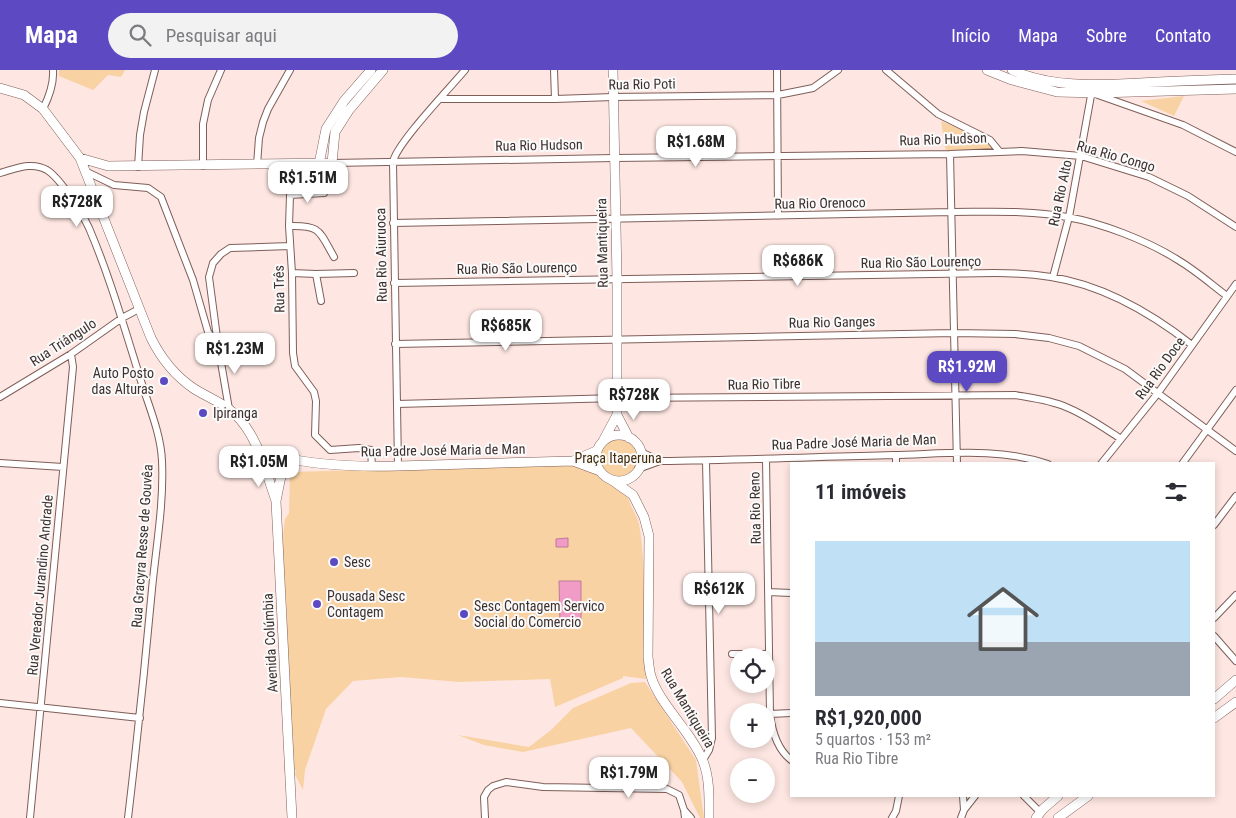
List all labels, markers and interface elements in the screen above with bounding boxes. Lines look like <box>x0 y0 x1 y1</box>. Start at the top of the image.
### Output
search box <box>108 13 458 58</box>
text: Mapa <box>25 21 78 49</box>
icon: search <box>126 21 154 49</box>
text: Pesquisar aqui <box>166 24 277 47</box>
text: Início <box>951 25 990 46</box>
text: Mapa <box>1018 25 1058 46</box>
text: Sobre <box>1086 25 1127 46</box>
text: Contato <box>1155 25 1211 46</box>
street label: Rua Rio Poti <box>608 75 676 93</box>
pin: R$1.68M <box>650 126 742 168</box>
street label: Rua Rio Hudson <box>899 129 987 149</box>
text: R$1.68M <box>667 132 725 151</box>
street label: Rua Rio Hudson <box>495 136 583 154</box>
street label: Rua Rio Congo <box>1075 137 1157 175</box>
street label: Rua Rio Alto <box>1045 158 1075 228</box>
pin: R$1.51M <box>262 162 354 204</box>
text: R$1.51M <box>279 168 337 187</box>
pin: R$728K <box>36 186 118 228</box>
text: R$728K <box>52 192 102 211</box>
street label: Rua Rio Orenoco <box>774 194 866 212</box>
street label: Rua Mantiqueira <box>593 198 611 288</box>
street label: Rua Rio Aiuruoca <box>372 208 390 302</box>
pin: R$686K <box>757 244 839 287</box>
text: R$686K <box>773 251 823 270</box>
street label: Rua Rio São Lourenço <box>861 253 981 271</box>
street label: Rua Rio São Lourenço <box>457 259 577 277</box>
street label: Rua Três <box>271 265 287 313</box>
pin: R$685K <box>465 310 547 352</box>
street label: Rua Rio Ganges <box>789 313 875 331</box>
street label: Rua Triângulo <box>27 315 99 369</box>
text: R$685K <box>481 316 531 335</box>
pin: R$1.23M <box>189 332 281 375</box>
street label: Rua Rio Doce <box>1132 333 1188 402</box>
text: R$1.23M <box>206 339 264 358</box>
pin: R$1.92M <box>921 350 1013 393</box>
text: R$1.92M <box>938 357 996 376</box>
place label: Auto Posto das Alturas <box>91 365 154 397</box>
marker: Auto Posto das Alturas <box>158 375 170 387</box>
street label: Rua Rio Tibre <box>727 375 801 393</box>
pin: R$728K <box>593 378 675 421</box>
text: R$728K <box>609 385 659 404</box>
place label: Ipiranga <box>213 405 258 421</box>
marker: Ipiranga <box>197 407 209 419</box>
street label: Rua Padre José Maria de Man <box>771 431 937 453</box>
street label: Rua Padre José Maria de Man <box>360 441 526 459</box>
pin: R$1.05M <box>213 446 305 488</box>
park label: Praça Itaperuna <box>574 450 662 466</box>
text: R$1.05M <box>230 452 288 471</box>
street label: Rua Gracyra Resse de Gouvêa <box>128 464 156 628</box>
street label: Rua Rio Reno <box>746 471 764 545</box>
icon: filters <box>1162 478 1190 506</box>
text: 11 imóveis <box>815 480 906 504</box>
street label: Rua Vereador Jurandino Andrade <box>24 494 56 676</box>
place label: Sesc <box>344 554 371 570</box>
marker: Sesc <box>328 556 340 568</box>
pin: R$612K <box>678 572 760 615</box>
icon: home <box>958 574 1048 664</box>
text: R$612K <box>694 579 744 598</box>
place label: Pousada Sesc Contagem <box>327 588 405 620</box>
street label: Avenida Colúmbia <box>259 593 281 693</box>
marker: Pousada Sesc Contagem <box>311 598 323 610</box>
place label: Sesc Contagem Servico Social do Comercio <box>474 598 605 630</box>
marker: Sesc Contagem Servico Social do Comercio <box>458 608 470 620</box>
map controls <box>730 648 775 803</box>
button: locate <box>730 648 775 693</box>
street label: Rua Mantiqueira <box>658 665 718 751</box>
button: + <box>730 703 775 748</box>
text: R$1,920,000 <box>815 706 922 730</box>
text: 5 quartos · 153 m² <box>815 730 931 749</box>
text: Rua Rio Tibre <box>815 749 898 768</box>
pin: R$1.79M <box>583 756 675 799</box>
button: − <box>730 758 775 803</box>
text: R$1.79M <box>600 763 658 782</box>

